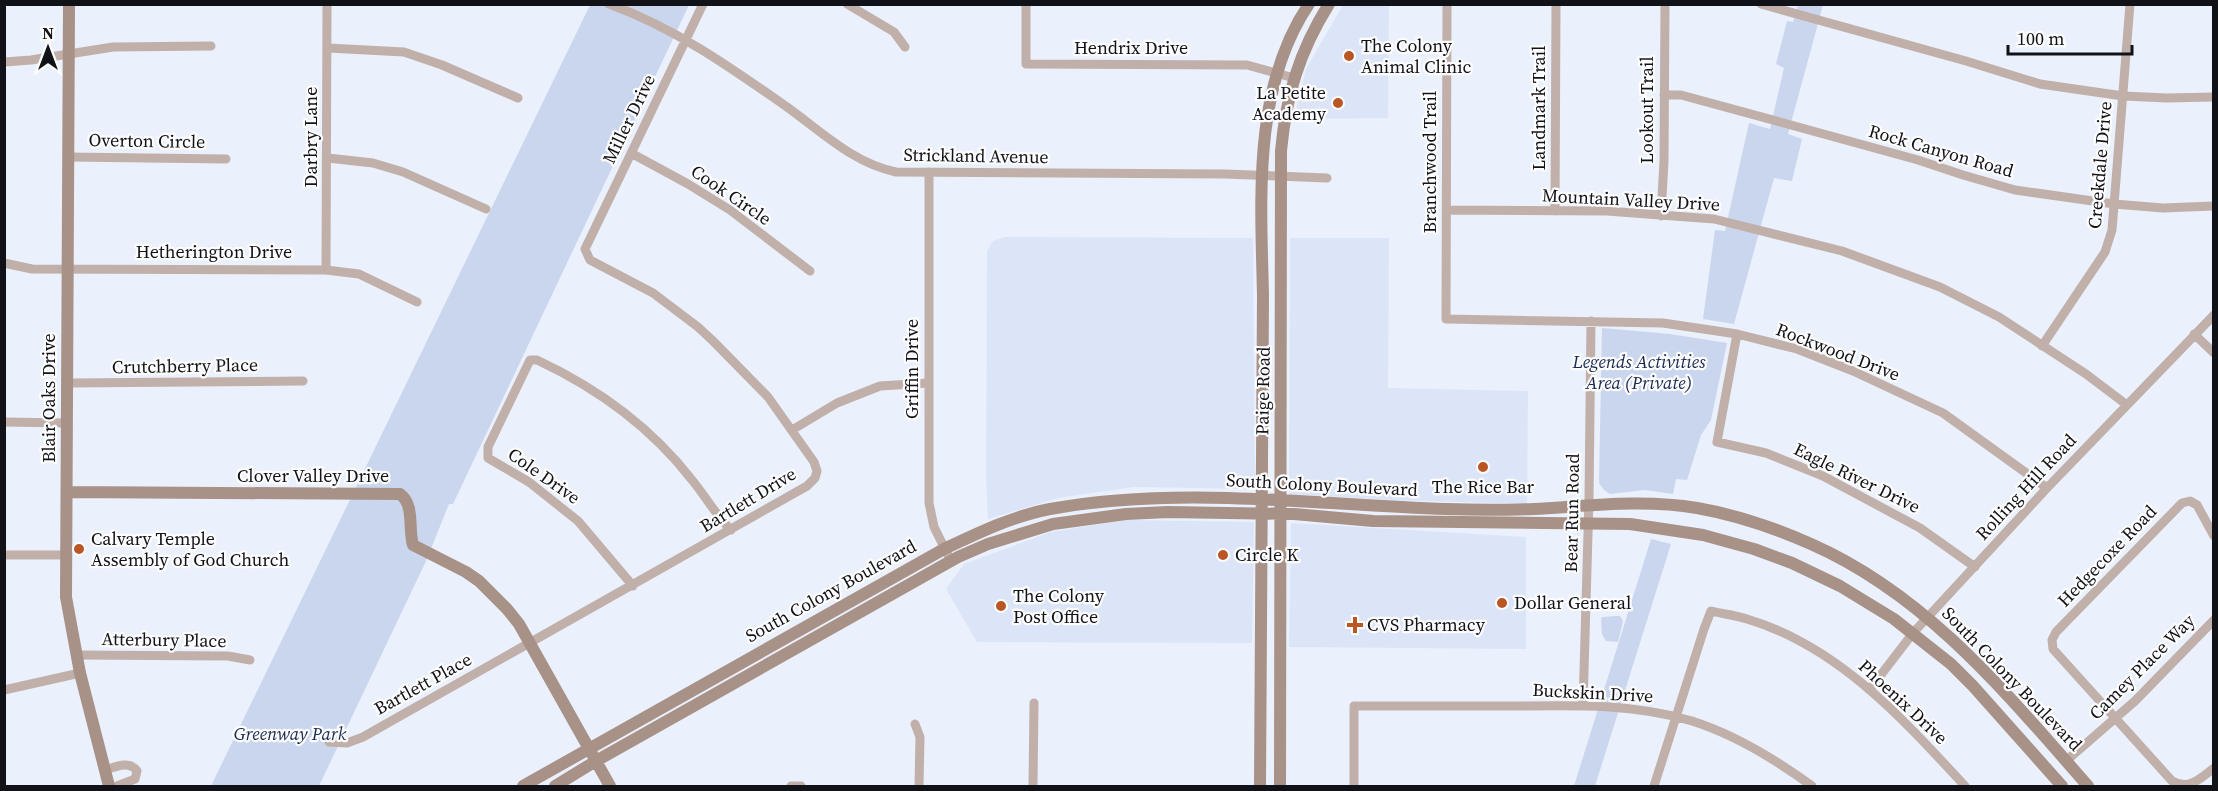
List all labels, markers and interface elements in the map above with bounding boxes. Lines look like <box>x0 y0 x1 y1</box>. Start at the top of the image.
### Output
north arrow <box>18 18 78 78</box>
scale bar <box>2008 18 2132 56</box>
text: N <box>42 22 54 44</box>
text: 100 m <box>2017 26 2064 51</box>
place label: The Colony Animal Clinic <box>1361 33 1472 79</box>
street label: Hendrix Drive <box>1074 35 1188 60</box>
street label: Landmark Trail <box>1526 46 1551 170</box>
marker: The Colony Animal Clinic <box>1342 49 1356 63</box>
street label: Lookout Trail <box>1634 56 1659 164</box>
street label: Miller Drive <box>596 70 661 168</box>
place label: La Petite Academy <box>1252 80 1327 126</box>
street label: Darbry Lane <box>298 87 323 187</box>
street label: Branchwood Trail <box>1417 91 1442 233</box>
marker: La Petite Academy <box>1331 96 1345 110</box>
street label: Creekdale Drive <box>2081 100 2118 230</box>
street label: Rock Canyon Road <box>1866 118 2016 183</box>
street label: Overton Circle <box>88 127 206 154</box>
street label: Strickland Avenue <box>903 142 1049 169</box>
street label: Cook Circle <box>686 158 777 231</box>
street label: Mountain Valley Drive <box>1541 182 1721 217</box>
street label: Hetherington Drive <box>136 239 292 264</box>
street label: Rockwood Drive <box>1773 316 1904 387</box>
street label: Griffin Drive <box>899 319 924 419</box>
street label: Blair Oaks Drive <box>36 333 61 463</box>
street label: Paige Road <box>1249 347 1276 435</box>
park label: Legends Activities Area (Private) <box>1571 349 1706 395</box>
street label: Crutchberry Place <box>112 352 258 379</box>
street label: Rolling Hill Road <box>1970 428 2081 545</box>
street label: Eagle River Drive <box>1790 436 1925 519</box>
street label: Cole Drive <box>503 441 586 510</box>
street label: Bear Run Road <box>1558 453 1585 573</box>
marker: The Rice Bar <box>1476 460 1490 474</box>
street label: Bartlett Drive <box>695 461 801 538</box>
street label: Clover Valley Drive <box>237 463 389 488</box>
street label: South Colony Boulevard <box>1226 467 1418 502</box>
place label: The Rice Bar <box>1432 474 1535 499</box>
street label: Hedgecoxe Road <box>2051 499 2162 612</box>
place label: Calvary Temple Assembly of God Church <box>91 526 289 572</box>
street label: South Colony Boulevard <box>741 533 921 648</box>
marker: Calvary Temple Assembly of God Church <box>72 542 86 556</box>
place label: Circle K <box>1235 542 1299 567</box>
marker: Circle K <box>1216 548 1230 562</box>
place label: The Colony Post Office <box>1013 583 1105 629</box>
place label: Dollar General <box>1514 590 1631 615</box>
marker: Dollar General <box>1495 596 1509 610</box>
marker: The Colony Post Office <box>994 599 1008 613</box>
street label: South Colony Boulevard <box>1937 601 2088 756</box>
street label: Camey Place Way <box>2083 608 2200 725</box>
place label: CVS Pharmacy <box>1367 612 1486 637</box>
marker: CVS Pharmacy <box>1348 618 1362 632</box>
street label: Atterbury Place <box>101 626 227 653</box>
street label: Bartlett Place <box>370 647 476 721</box>
street label: Phoenix Drive <box>1853 654 1953 750</box>
street label: Buckskin Drive <box>1532 677 1654 708</box>
park label: Greenway Park <box>234 721 347 746</box>

